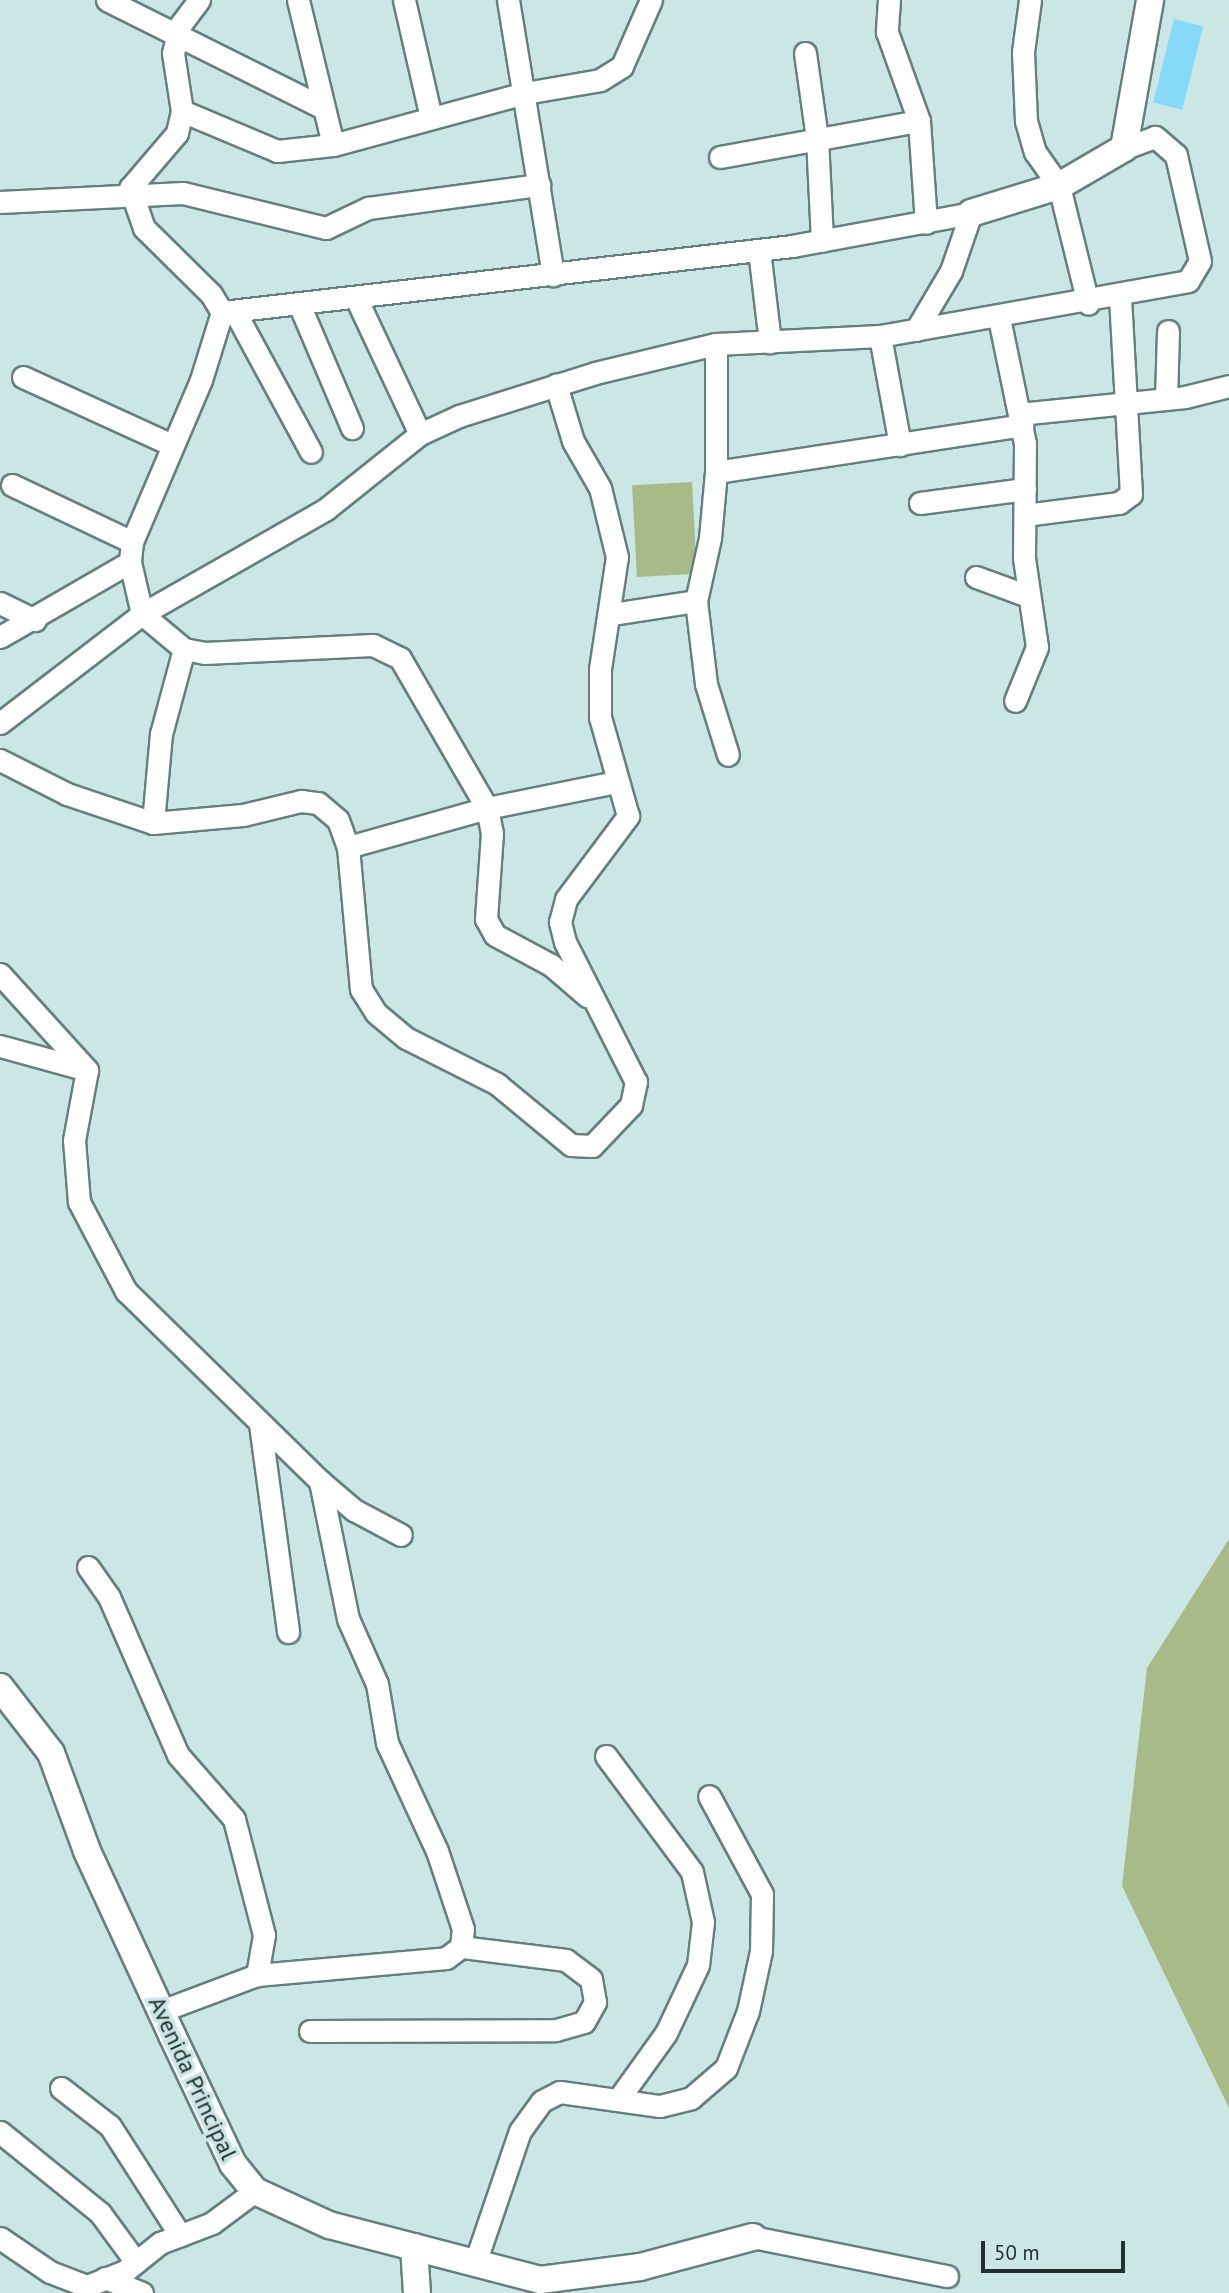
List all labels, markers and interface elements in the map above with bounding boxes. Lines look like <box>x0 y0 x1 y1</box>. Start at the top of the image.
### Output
street label: Avenida Principal <box>143 1992 243 2164</box>
scale bar <box>984 2226 1128 2270</box>
text: 50 m <box>994 2239 1040 2266</box>

